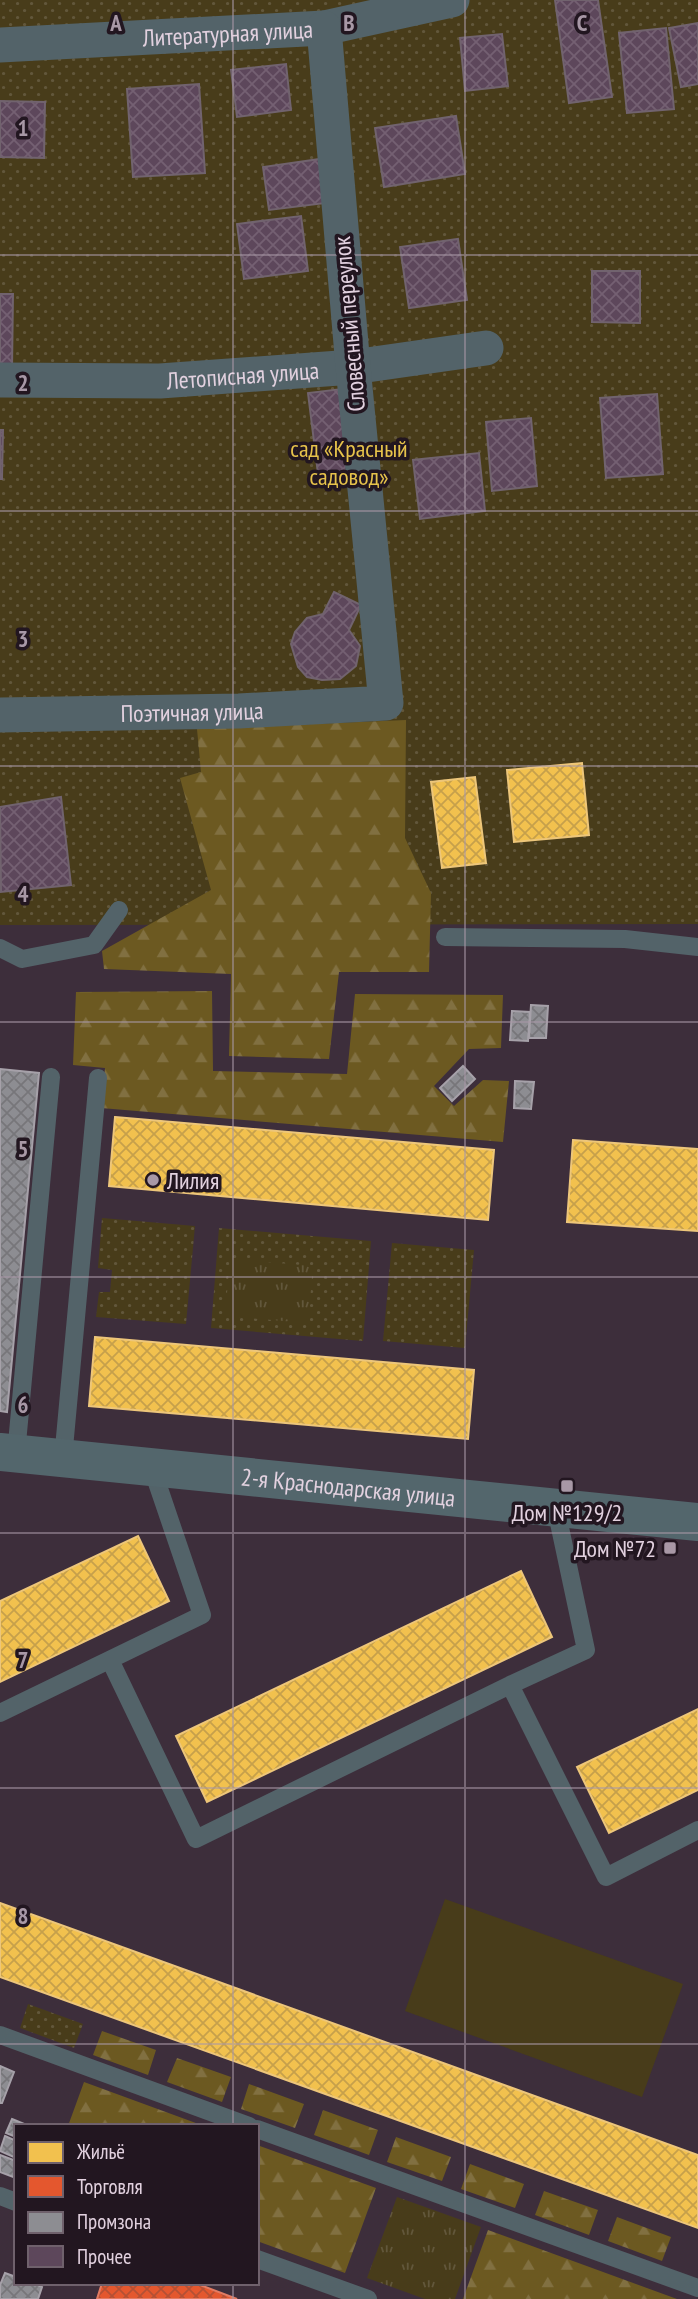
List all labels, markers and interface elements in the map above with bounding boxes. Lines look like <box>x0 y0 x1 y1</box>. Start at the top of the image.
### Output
text: A <box>109 8 122 37</box>
text: B <box>343 8 355 37</box>
text: C <box>577 8 588 37</box>
street label: Литературная улица <box>141 13 314 53</box>
text: 1 <box>18 113 29 142</box>
street label: Словесный переулок <box>326 235 372 413</box>
street label: Летописная улица <box>164 354 320 396</box>
text: 2 <box>18 368 29 397</box>
park label: сад «Красный садовод» <box>290 433 408 492</box>
text: 3 <box>18 624 29 653</box>
street label: Поэтичная улица <box>120 694 264 728</box>
text: 4 <box>18 879 29 908</box>
text: 5 <box>18 1134 29 1163</box>
place label: Лилия <box>166 1165 219 1196</box>
marker: Лилия <box>145 1172 161 1188</box>
text: 6 <box>18 1390 29 1419</box>
street label: 2-я Краснодарская улица <box>240 1461 457 1513</box>
marker: Дом №129/2 <box>559 1478 575 1494</box>
place label: Дом №129/2 <box>512 1497 622 1528</box>
place label: Дом №72 <box>574 1533 656 1564</box>
marker: Дом №72 <box>662 1540 678 1556</box>
text: 7 <box>18 1645 29 1674</box>
text: 8 <box>18 1901 29 1930</box>
legend <box>14 2124 259 2285</box>
text: Жильё <box>76 2138 125 2165</box>
text: Торговля <box>77 2173 143 2200</box>
text: Промзона <box>77 2208 151 2235</box>
text: Прочее <box>77 2243 132 2270</box>

